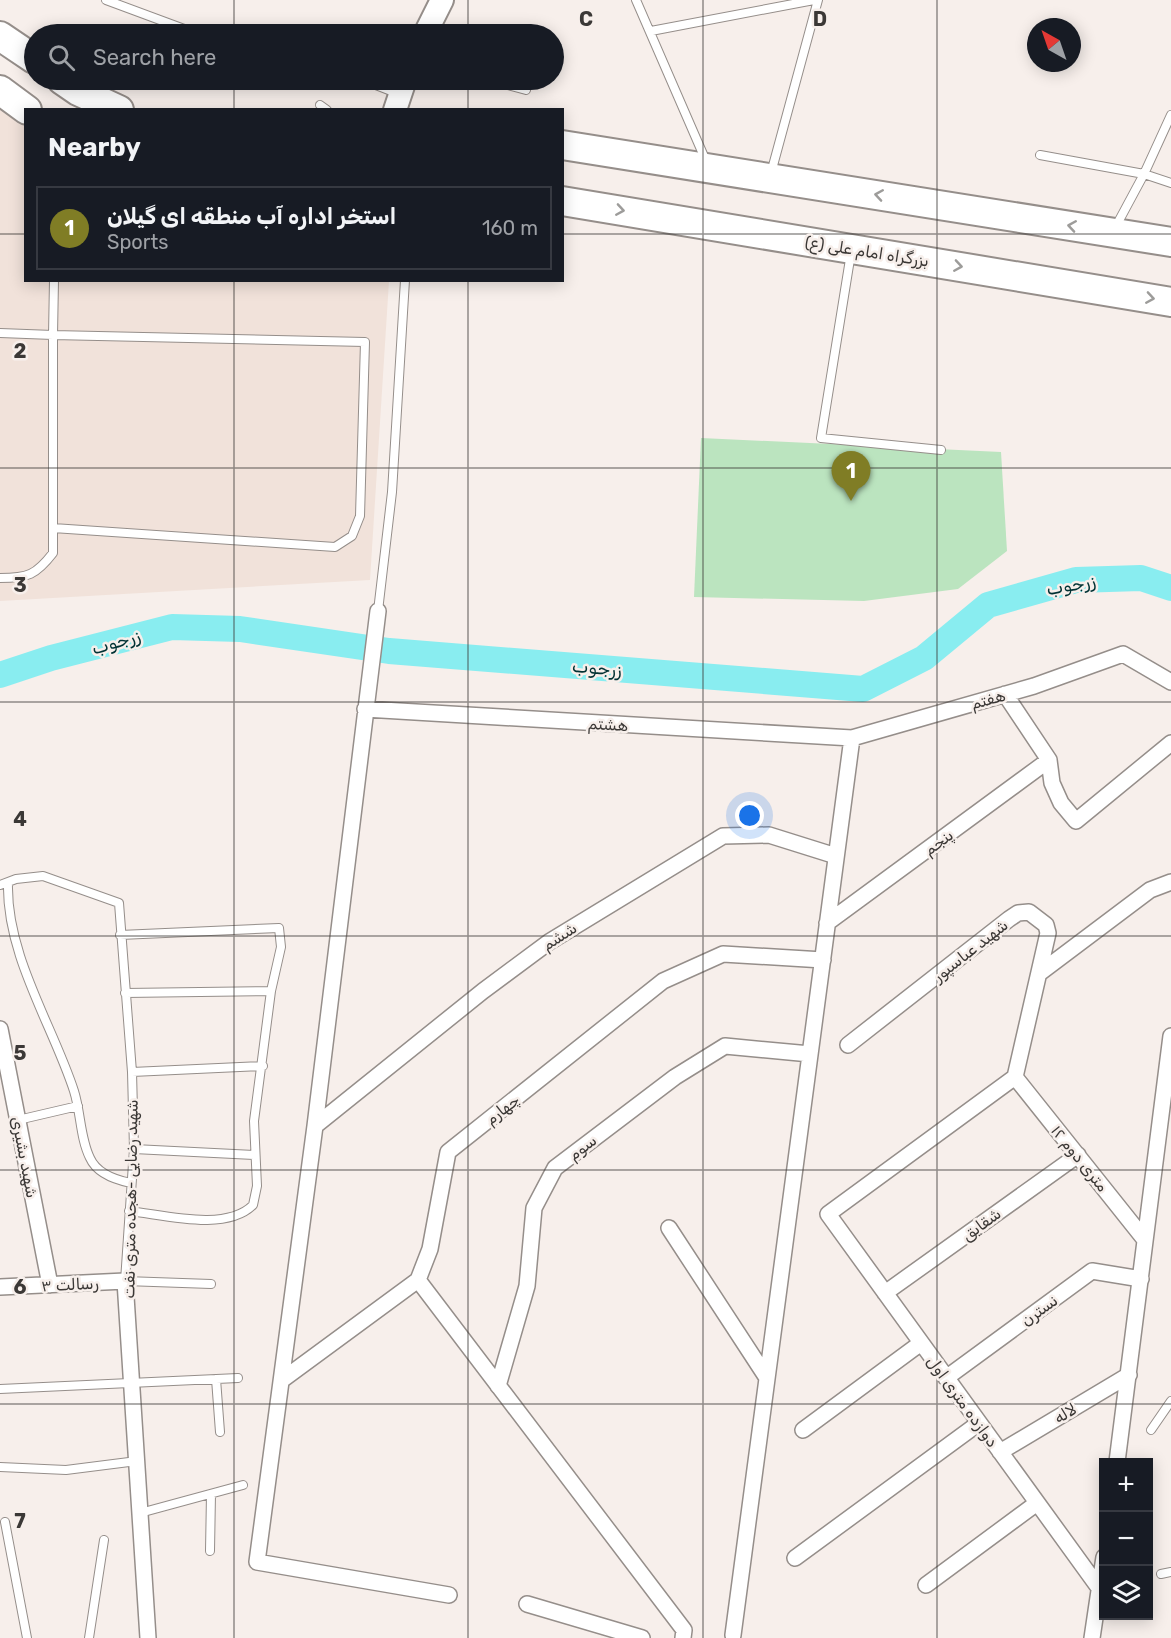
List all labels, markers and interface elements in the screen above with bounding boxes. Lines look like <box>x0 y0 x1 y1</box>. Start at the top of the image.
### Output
text: C <box>579 7 593 31</box>
text: D <box>813 7 827 31</box>
north arrow <box>1027 18 1081 72</box>
search box <box>24 24 564 90</box>
icon: search <box>45 41 78 74</box>
text: Search here <box>93 44 216 71</box>
text: Nearby <box>48 132 141 163</box>
one-way arrow <box>875 189 884 201</box>
text: استخر اداره آب منطقه ای گیلان <box>107 203 396 230</box>
one-way arrow <box>615 203 625 216</box>
text: 1 <box>65 216 74 240</box>
text: 160 m <box>482 216 538 240</box>
one-way arrow <box>1067 220 1076 232</box>
text: Sports <box>107 230 168 254</box>
street label: بزرگراه امام علی (ع) <box>803 232 930 273</box>
one-way arrow <box>953 260 962 272</box>
one-way arrow <box>1145 292 1155 304</box>
text: 2 <box>14 339 27 363</box>
pin: 1 <box>832 452 870 501</box>
water label: زرجوب <box>1044 570 1098 600</box>
text: 3 <box>13 573 27 597</box>
water label: زرجوب <box>89 625 143 659</box>
water label: زرجوب <box>571 655 623 681</box>
street label: هفتم <box>969 685 1008 714</box>
street label: هشتم <box>587 714 629 736</box>
your location <box>735 801 764 830</box>
text: 4 <box>13 807 27 831</box>
street label: پنجم <box>920 825 957 860</box>
street label: شهید عباسپور <box>928 915 1012 987</box>
street label: ششم <box>538 918 581 955</box>
text: 5 <box>14 1041 27 1065</box>
street label: چهارم <box>481 1090 524 1129</box>
street label: شهید رضایی -هجده متری نفت <box>119 1099 143 1299</box>
street label: شهید بشیری <box>6 1115 42 1200</box>
street label: ۱۲ متری دوم <box>1046 1121 1112 1196</box>
street label: سوم <box>564 1131 601 1165</box>
street label: شقایق <box>958 1204 1005 1246</box>
street label: رسالت ۳ <box>41 1274 99 1296</box>
text: 6 <box>13 1275 27 1299</box>
street label: نسترن <box>1017 1291 1062 1331</box>
street label: دوازده متری اول <box>922 1352 1002 1451</box>
street label: لاله <box>1050 1399 1080 1428</box>
map controls <box>1099 1458 1153 1620</box>
button: + <box>1099 1458 1153 1512</box>
text: 7 <box>14 1509 26 1533</box>
button: − <box>1099 1512 1153 1566</box>
button: layers <box>1099 1566 1153 1620</box>

